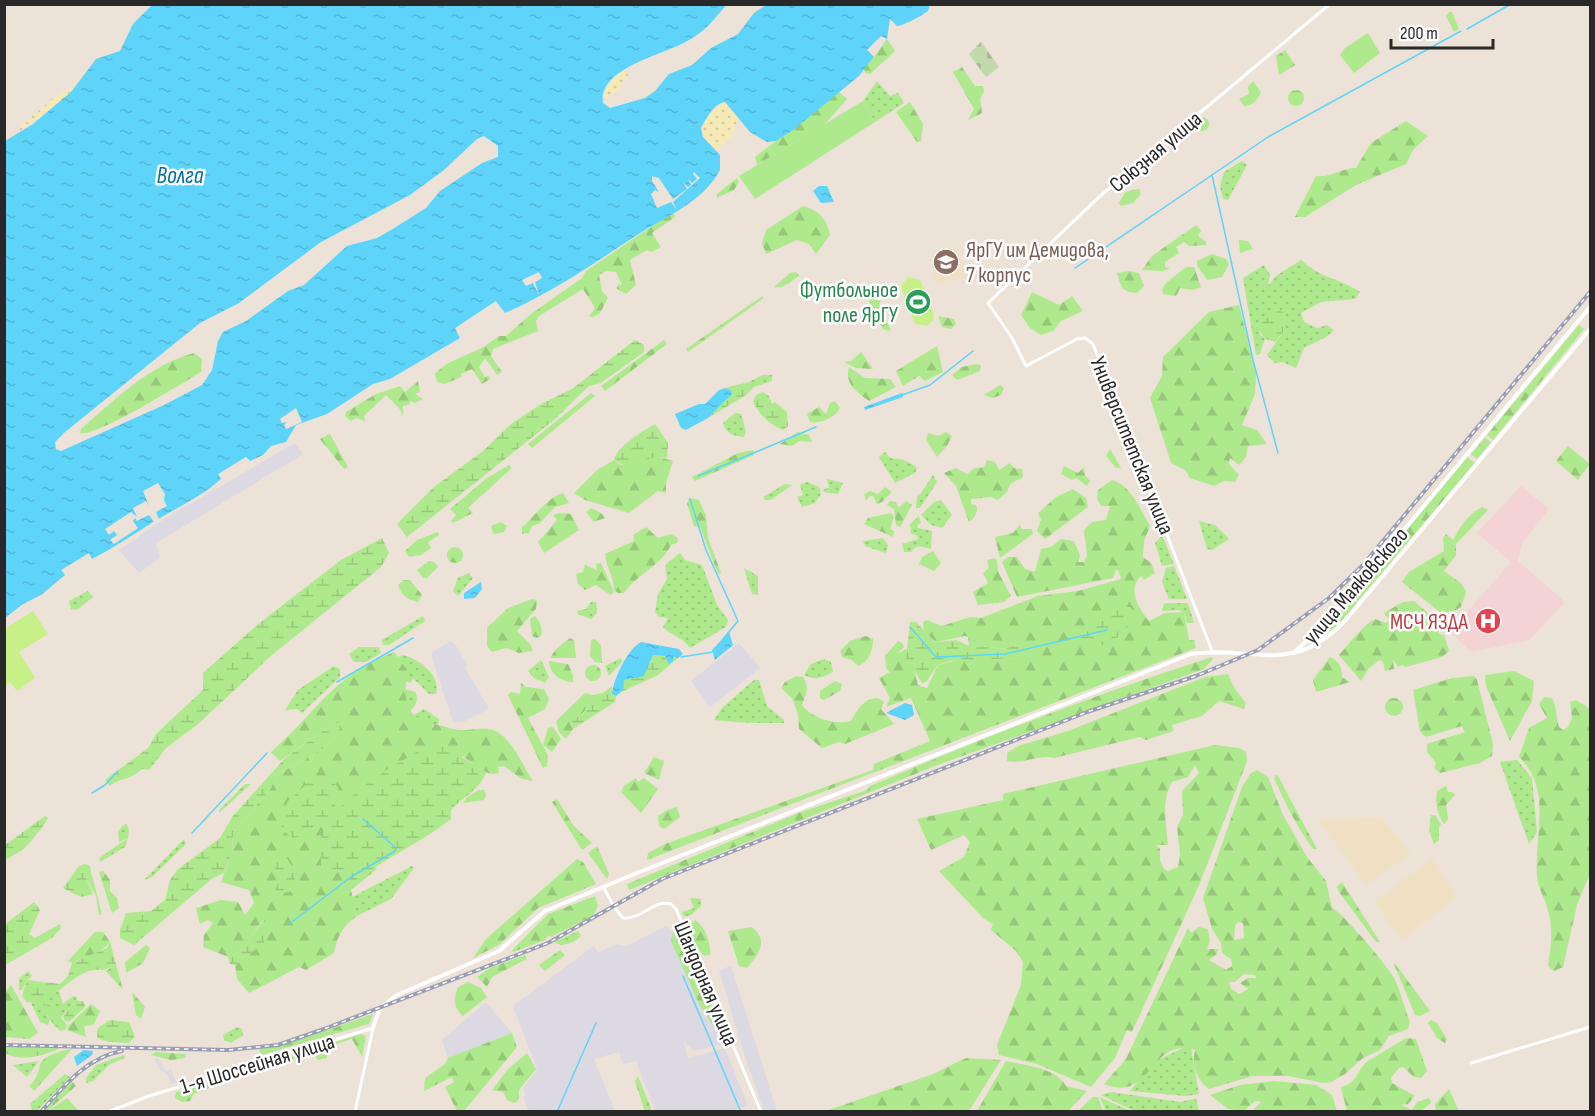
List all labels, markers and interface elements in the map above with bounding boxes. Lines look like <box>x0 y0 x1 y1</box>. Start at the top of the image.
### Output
scale bar <box>1391 12 1493 50</box>
text: 200 m <box>1400 23 1438 44</box>
street label: Союзная улица <box>1104 106 1208 199</box>
water label: Волга <box>157 161 204 190</box>
place label: ЯрГУ им Демидова, 7 корпус <box>966 237 1109 289</box>
school or university icon: ЯрГУ им Демидова, 7 корпус <box>931 247 961 277</box>
place label: Футбольное поле ЯрГУ <box>800 277 899 329</box>
sports icon: Футбольное поле ЯрГУ <box>903 287 933 317</box>
street label: Университетская улица <box>1084 353 1180 538</box>
street label: улица Маяковского <box>1298 522 1414 650</box>
hospital icon: МСЧ ЯЗДА <box>1473 606 1503 636</box>
place label: МСЧ ЯЗДА <box>1390 609 1469 636</box>
street label: Шандорная улица <box>667 917 744 1050</box>
street label: 1-я Шоссейная улица <box>177 1028 338 1101</box>

